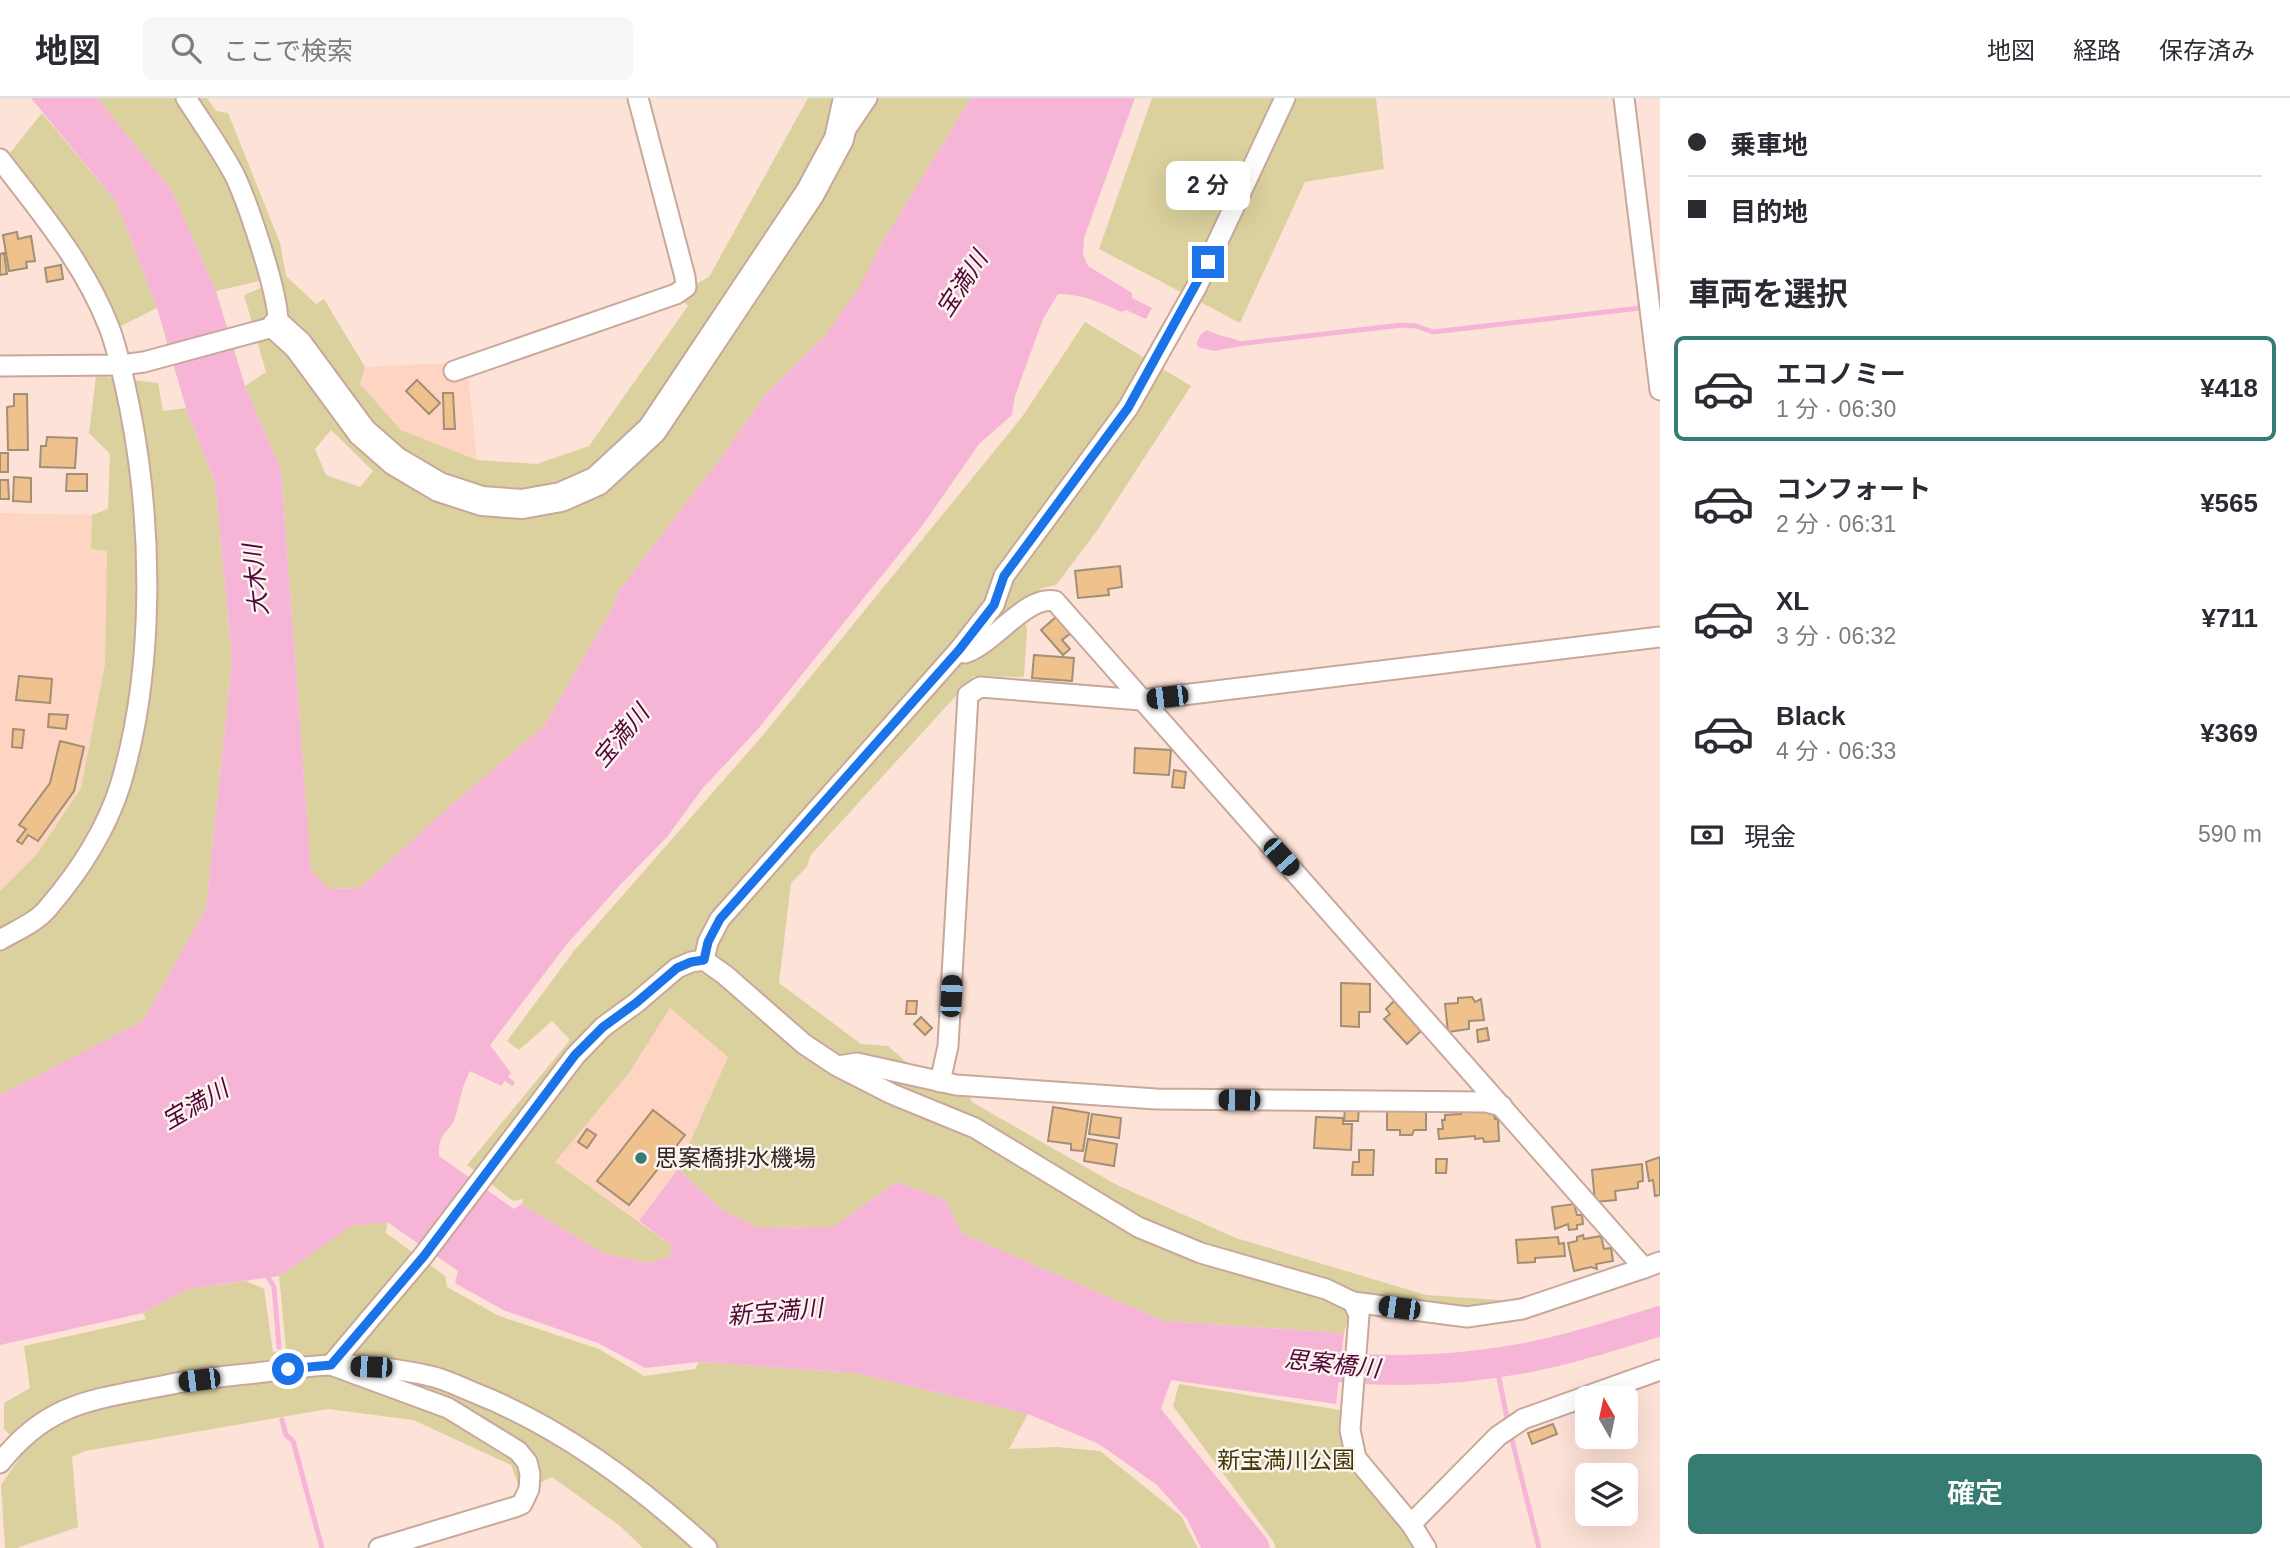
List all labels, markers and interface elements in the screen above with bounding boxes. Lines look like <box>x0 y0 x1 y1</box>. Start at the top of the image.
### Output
search box <box>143 17 633 80</box>
icon: search <box>167 29 205 67</box>
text: 地図 <box>35 32 101 69</box>
text: ここで検索 <box>223 36 353 66</box>
text: 地図 <box>1987 37 2035 64</box>
text: 経路 <box>2073 37 2121 64</box>
text: 保存済み <box>2159 37 2255 64</box>
text: 乗車地 <box>1730 130 1808 160</box>
callout: 2 分 <box>1166 160 1250 209</box>
text: 2 分 <box>1187 172 1229 198</box>
text: 目的地 <box>1730 197 1808 227</box>
water label: 宝満川 <box>931 244 994 321</box>
route end <box>1192 246 1224 278</box>
text: 車両を選択 <box>1688 276 1848 312</box>
icon: car <box>1692 357 1755 420</box>
text: エコノミー <box>1776 359 1906 389</box>
text: ¥418 <box>2200 373 2258 403</box>
text: 1 分 · 06:30 <box>1776 396 1896 422</box>
icon: car <box>1692 472 1755 535</box>
text: コンフォート <box>1776 474 1931 504</box>
text: ¥565 <box>2200 488 2258 518</box>
text: 2 分 · 06:31 <box>1776 511 1896 537</box>
water label: 大木川 <box>238 540 273 617</box>
text: XL <box>1776 586 1809 616</box>
icon: car <box>1692 587 1755 650</box>
text: ¥711 <box>2202 603 2258 633</box>
text: 3 分 · 06:32 <box>1776 623 1896 649</box>
car <box>1145 684 1190 710</box>
water label: 宝満川 <box>587 697 656 772</box>
text: Black <box>1776 701 1845 731</box>
icon: car <box>1692 702 1755 765</box>
text: ¥369 <box>2200 718 2258 748</box>
text: 4 分 · 06:33 <box>1776 738 1896 764</box>
icon: cash <box>1688 816 1726 854</box>
text: 590 m <box>2198 821 2262 847</box>
text: 現金 <box>1744 822 1796 852</box>
car <box>1260 834 1303 880</box>
car <box>940 974 963 1018</box>
water label: 宝満川 <box>157 1073 235 1134</box>
car <box>1218 1089 1261 1111</box>
place label: 思案橋排水機場 <box>655 1145 816 1171</box>
marker: 思案橋排水機場 <box>633 1150 649 1166</box>
water label: 新宝満川 <box>726 1294 827 1329</box>
car <box>1377 1295 1422 1321</box>
water label: 思案橋川 <box>1283 1345 1384 1382</box>
route start <box>272 1353 304 1385</box>
car <box>350 1356 393 1378</box>
car <box>177 1367 222 1393</box>
north arrow <box>1575 1386 1638 1449</box>
map controls <box>1575 1386 1638 1526</box>
park label: 新宝満川公園 <box>1217 1447 1355 1473</box>
button: 確定 <box>1688 1454 2262 1534</box>
button: layers <box>1575 1463 1638 1526</box>

